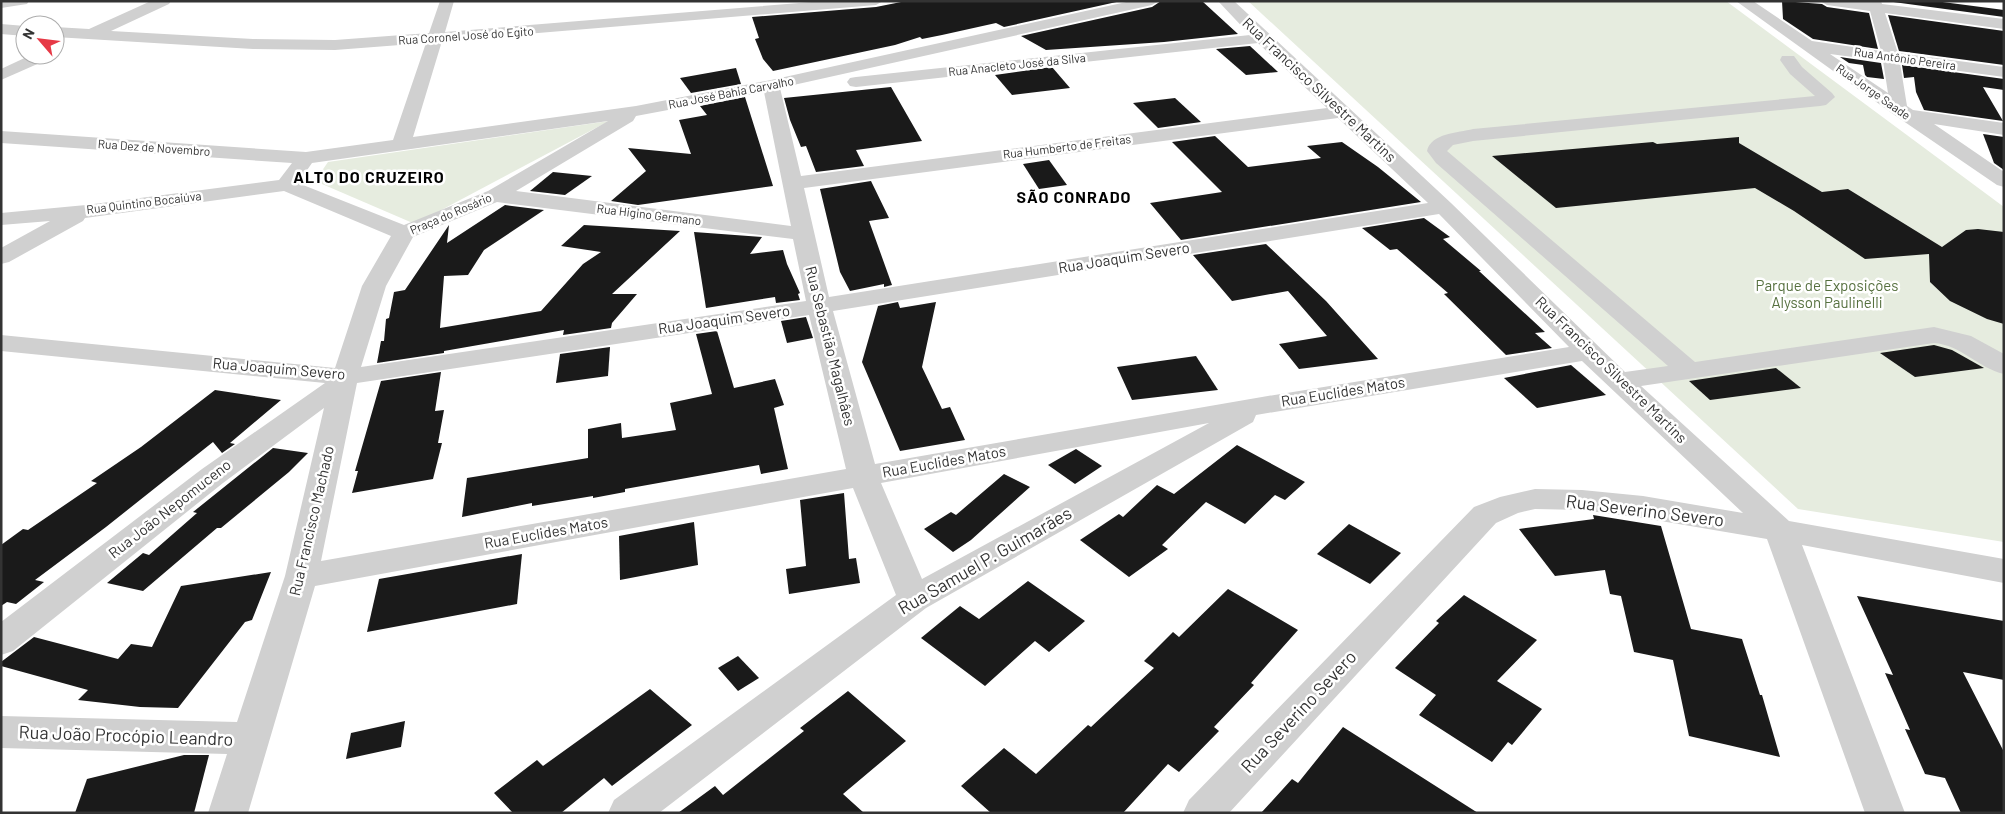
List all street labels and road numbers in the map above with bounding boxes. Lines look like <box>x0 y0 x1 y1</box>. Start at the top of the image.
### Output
street label: Rua Francisco Silvestre Martins <box>1239 13 1400 165</box>
street label: Rua Coronel José do Egito <box>398 23 534 47</box>
street label: Rua Antônio Pereira <box>1853 44 1957 72</box>
street label: Rua Anacleto José da Silva <box>947 50 1086 78</box>
street label: Rua Jorge Saade <box>1834 60 1913 122</box>
street label: Rua José Bahia Carvalho <box>667 73 795 111</box>
street label: Rua Humberto de Freitas <box>1002 131 1132 161</box>
street label: Rua Dez de Novembro <box>97 136 211 158</box>
street label: Rua Quintino Bocaiúva <box>86 188 202 216</box>
street label: Praça do Rosário <box>408 190 494 237</box>
street label: Rua Higino Germano <box>596 201 702 227</box>
street label: Rua Joaquim Severo <box>1057 238 1191 276</box>
street label: Rua Sebastião Magalhâes <box>802 264 860 427</box>
street label: Rua Francisco Silvestre Martins <box>1532 292 1691 446</box>
street label: Rua Joaquim Severo <box>657 301 791 337</box>
street label: Rua Joaquim Severo <box>212 353 346 383</box>
street label: Rua Euclides Matos <box>1280 372 1406 410</box>
street label: Rua Euclides Matos <box>881 441 1007 481</box>
street label: Rua Francisco Machado <box>285 444 337 598</box>
street label: Rua João Nepomuceno <box>105 455 234 562</box>
street label: Rua Severino Severo <box>1565 489 1726 531</box>
street label: Rua Samuel P. Guimarães <box>894 501 1075 619</box>
street label: Rua Euclides Matos <box>483 512 609 552</box>
street label: Rua Severino Severo <box>1236 646 1361 777</box>
street label: Rua João Procópio Leandro <box>18 720 234 750</box>

